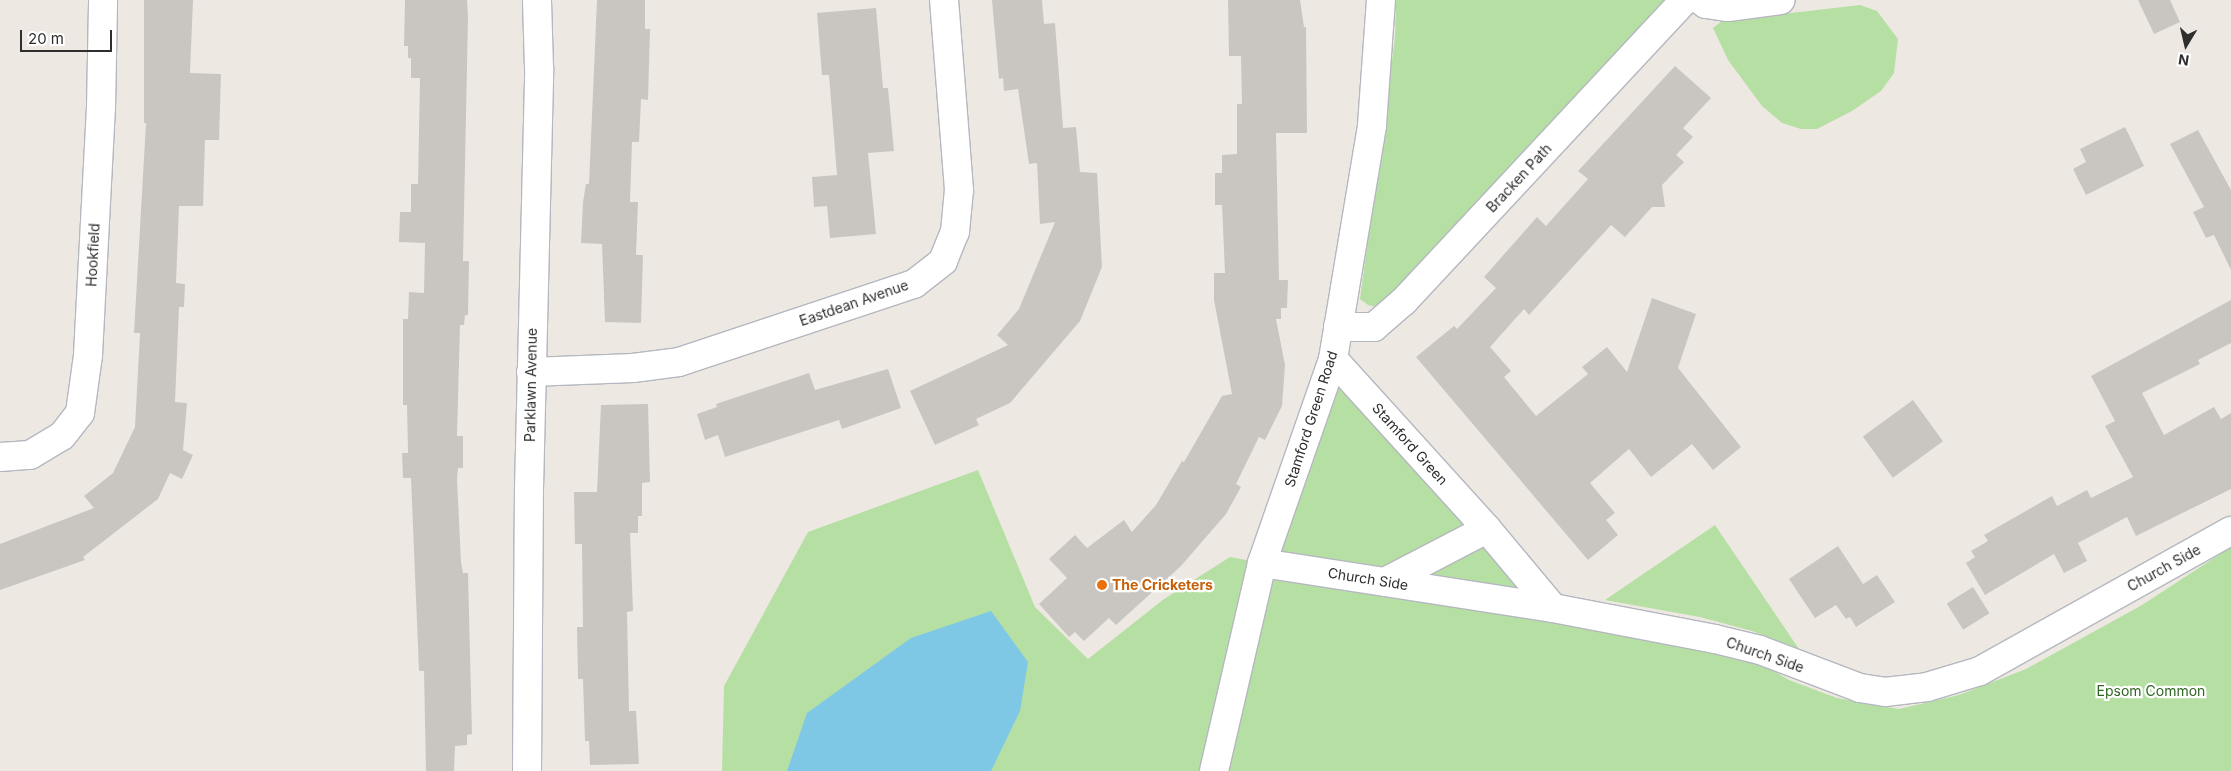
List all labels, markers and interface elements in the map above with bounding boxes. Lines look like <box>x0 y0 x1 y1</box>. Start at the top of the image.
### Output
scale bar <box>22 20 115 52</box>
north arrow <box>2161 20 2211 70</box>
text: 20 m <box>28 29 64 48</box>
text: N <box>2177 51 2190 70</box>
street label: Bracken Path <box>1483 140 1555 216</box>
street label: Hookfield <box>83 223 103 287</box>
street label: Eastdean Avenue <box>797 276 911 330</box>
street label: Parklawn Avenue <box>522 328 540 442</box>
street label: Stamford Green Road <box>1281 349 1341 489</box>
street label: Stamford Green <box>1369 400 1451 488</box>
street label: Church Side <box>2124 541 2204 595</box>
street label: Church Side <box>1327 564 1409 594</box>
place label: The Cricketers <box>1112 577 1213 593</box>
marker: The Cricketers <box>1096 579 1108 591</box>
street label: Church Side <box>1724 634 1806 676</box>
park label: Epsom Common <box>2097 683 2205 699</box>

